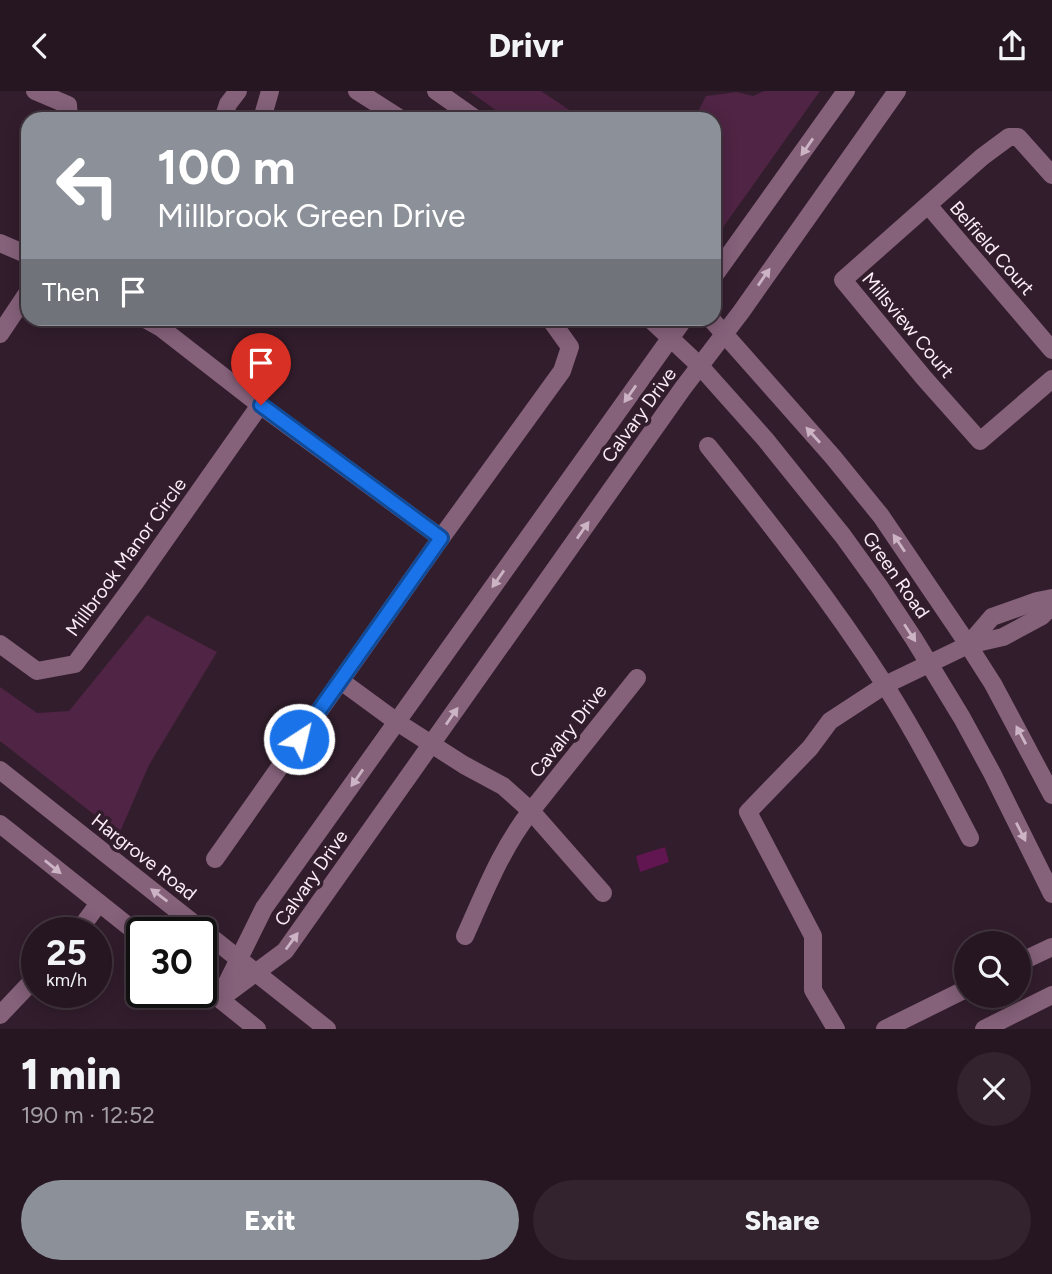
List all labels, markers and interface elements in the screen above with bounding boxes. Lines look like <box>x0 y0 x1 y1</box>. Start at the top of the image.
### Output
icon: back <box>21 27 59 65</box>
text: Drivr <box>488 27 564 65</box>
icon: share <box>993 27 1031 65</box>
text: 100 m <box>157 137 296 196</box>
one-way arrow <box>800 138 814 156</box>
icon: left <box>42 140 133 231</box>
street label: Belfield Court <box>945 196 1039 300</box>
text: Millbrook Green Drive <box>157 197 466 235</box>
one-way arrow <box>757 268 771 286</box>
street label: Millsview Court <box>857 268 959 382</box>
icon: arrive <box>114 273 152 311</box>
text: Then <box>42 276 100 308</box>
pin <box>231 333 291 405</box>
icon: arrive <box>242 344 280 382</box>
street label: Calvary Drive <box>597 363 681 467</box>
one-way arrow <box>623 385 637 403</box>
one-way arrow <box>806 426 821 443</box>
street label: Millbrook Manor Circle <box>61 473 191 641</box>
one-way arrow <box>576 521 590 539</box>
street label: Green Road <box>858 527 934 623</box>
one-way arrow <box>892 534 906 552</box>
one-way arrow <box>491 570 505 588</box>
one-way arrow <box>903 623 916 642</box>
street label: Cavalry Drive <box>525 680 611 782</box>
position arrow <box>262 702 336 776</box>
one-way arrow <box>445 707 459 725</box>
one-way arrow <box>1015 725 1026 745</box>
one-way arrow <box>350 769 364 787</box>
street label: Hargrove Road <box>87 809 201 905</box>
one-way arrow <box>1016 822 1027 842</box>
street label: Calvary Drive <box>269 826 353 930</box>
one-way arrow <box>44 859 62 874</box>
one-way arrow <box>150 888 168 902</box>
speed limit sign: 30 <box>126 917 217 1008</box>
map controls <box>954 931 1031 1008</box>
button: search <box>954 931 1031 1008</box>
text: 25 <box>46 932 87 974</box>
one-way arrow <box>284 932 298 950</box>
text: km/h <box>46 969 87 991</box>
text: 1 min <box>21 1049 121 1100</box>
button: close <box>957 1052 1031 1126</box>
text: 190 m · 12:52 <box>21 1101 155 1129</box>
button: Exit <box>21 1180 519 1260</box>
button: Share <box>533 1180 1031 1260</box>

